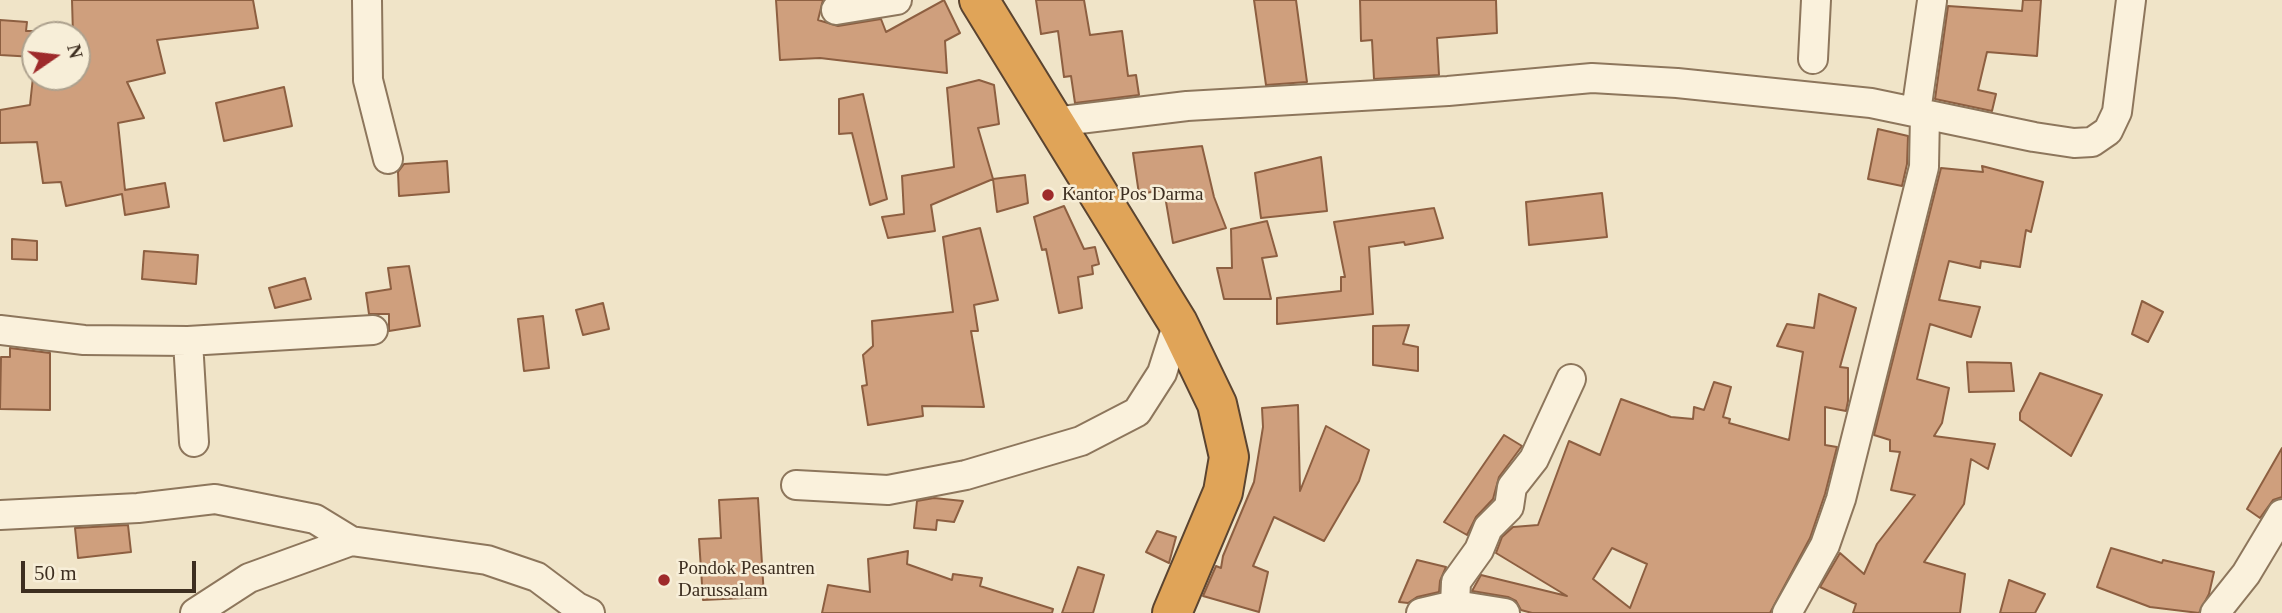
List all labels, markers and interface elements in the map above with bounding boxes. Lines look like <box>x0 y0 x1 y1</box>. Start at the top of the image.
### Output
north arrow <box>21 21 91 91</box>
text: N <box>63 42 87 60</box>
place label: Kantor Pos Darma <box>1062 184 1203 206</box>
marker: Kantor Pos Darma <box>1040 187 1056 203</box>
scale bar <box>24 546 200 590</box>
place label: Pondok Pesantren Darussalam <box>678 558 815 602</box>
text: 50 m <box>34 561 77 585</box>
marker: Pondok Pesantren Darussalam <box>656 572 672 588</box>

